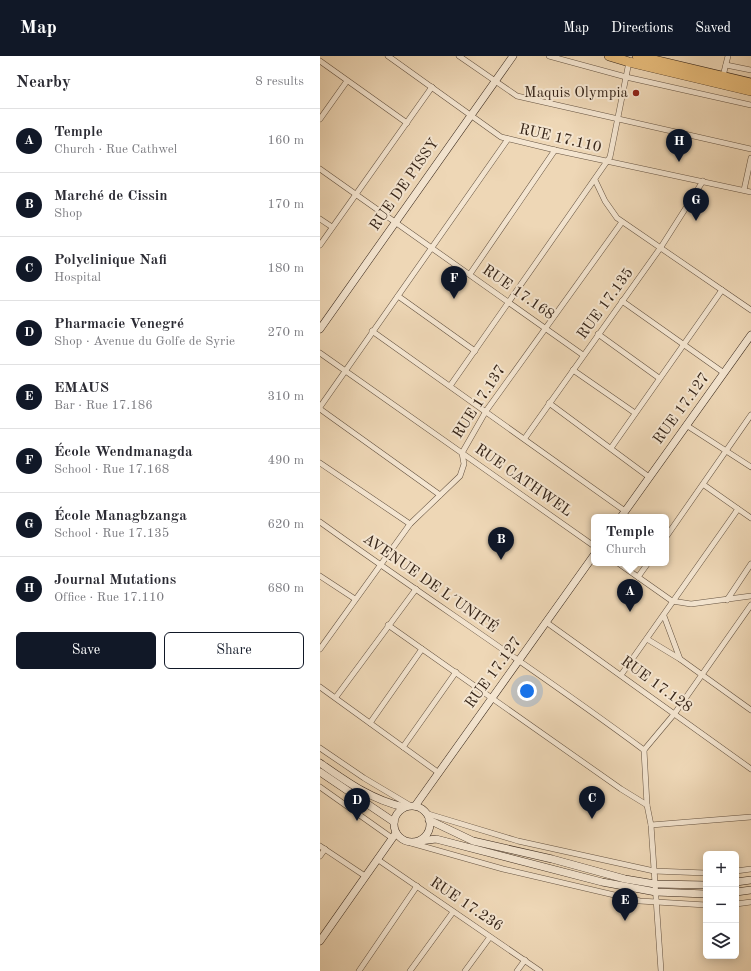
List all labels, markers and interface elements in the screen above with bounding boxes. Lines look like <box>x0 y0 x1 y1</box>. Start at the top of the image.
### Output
text: Map <box>20 19 57 38</box>
text: Map <box>563 21 589 35</box>
text: Directions <box>611 21 673 35</box>
text: Saved <box>695 21 731 35</box>
text: Nearby <box>16 74 71 91</box>
text: 8 results <box>255 75 304 88</box>
place label: Maquis Olympia <box>524 86 629 101</box>
marker: Maquis Olympia <box>631 88 641 98</box>
street label: RUE 17.110 <box>517 122 603 156</box>
text: Temple <box>54 125 103 140</box>
pin: H <box>666 129 692 162</box>
text: A <box>24 134 34 147</box>
text: 160 m <box>267 134 304 147</box>
street label: RUE DE PISSY <box>368 136 442 234</box>
text: Church · Rue Cathwel <box>54 143 177 156</box>
pin: G <box>683 188 709 221</box>
text: Marché de Cissin <box>54 189 168 204</box>
text: B <box>24 198 34 211</box>
text: 170 m <box>267 198 304 211</box>
text: Shop <box>54 207 82 220</box>
text: Polyclinique Nafi <box>54 253 167 268</box>
text: C <box>25 262 33 275</box>
text: 180 m <box>267 262 304 275</box>
street label: RUE 17.168 <box>479 263 557 323</box>
pin: F <box>441 266 467 299</box>
street label: RUE 17.135 <box>575 266 637 342</box>
text: Hospital <box>54 271 101 284</box>
text: Pharmacie Venegré <box>54 317 184 332</box>
text: D <box>24 326 34 339</box>
text: 270 m <box>267 326 304 339</box>
text: Shop · Avenue du Golfe de Syrie <box>54 335 235 348</box>
street label: RUE 17.137 <box>451 363 509 441</box>
street label: RUE 17.127 <box>651 371 713 447</box>
text: EMAUS <box>54 381 109 396</box>
text: E <box>25 390 33 403</box>
text: 310 m <box>267 390 304 403</box>
text: Bar · Rue 17.186 <box>54 399 153 412</box>
street label: RUE CATHWEL <box>472 442 574 520</box>
text: École Wendmanagda <box>54 445 193 460</box>
text: F <box>25 454 33 467</box>
text: 490 m <box>267 454 304 467</box>
text: School · Rue 17.168 <box>54 463 169 476</box>
text: École Managbzanga <box>54 509 187 524</box>
popup <box>591 514 669 566</box>
text: G <box>24 518 34 531</box>
text: 620 m <box>267 518 304 531</box>
text: Temple <box>606 525 654 540</box>
text: School · Rue 17.135 <box>54 527 169 540</box>
pin: B <box>488 527 514 560</box>
street label: AVENUE DE L´UNITÉ <box>360 529 502 636</box>
text: Church <box>606 543 646 556</box>
text: Journal Mutations <box>54 573 176 588</box>
pin: A <box>617 579 643 612</box>
text: H <box>24 582 34 595</box>
text: 680 m <box>267 582 304 595</box>
text: Office · Rue 17.110 <box>54 591 164 604</box>
button: Save <box>16 632 156 669</box>
button: Share <box>164 632 304 669</box>
street label: RUE 17.127 <box>463 635 525 711</box>
street label: RUE 17.128 <box>618 654 694 716</box>
your location <box>517 681 537 701</box>
pin: C <box>579 786 605 819</box>
pin: D <box>344 788 370 821</box>
map controls <box>703 851 739 959</box>
button: + <box>703 851 739 887</box>
street label: RUE 17.236 <box>427 875 505 935</box>
button: − <box>703 887 739 923</box>
pin: E <box>612 888 638 921</box>
button: layers <box>703 923 739 959</box>

